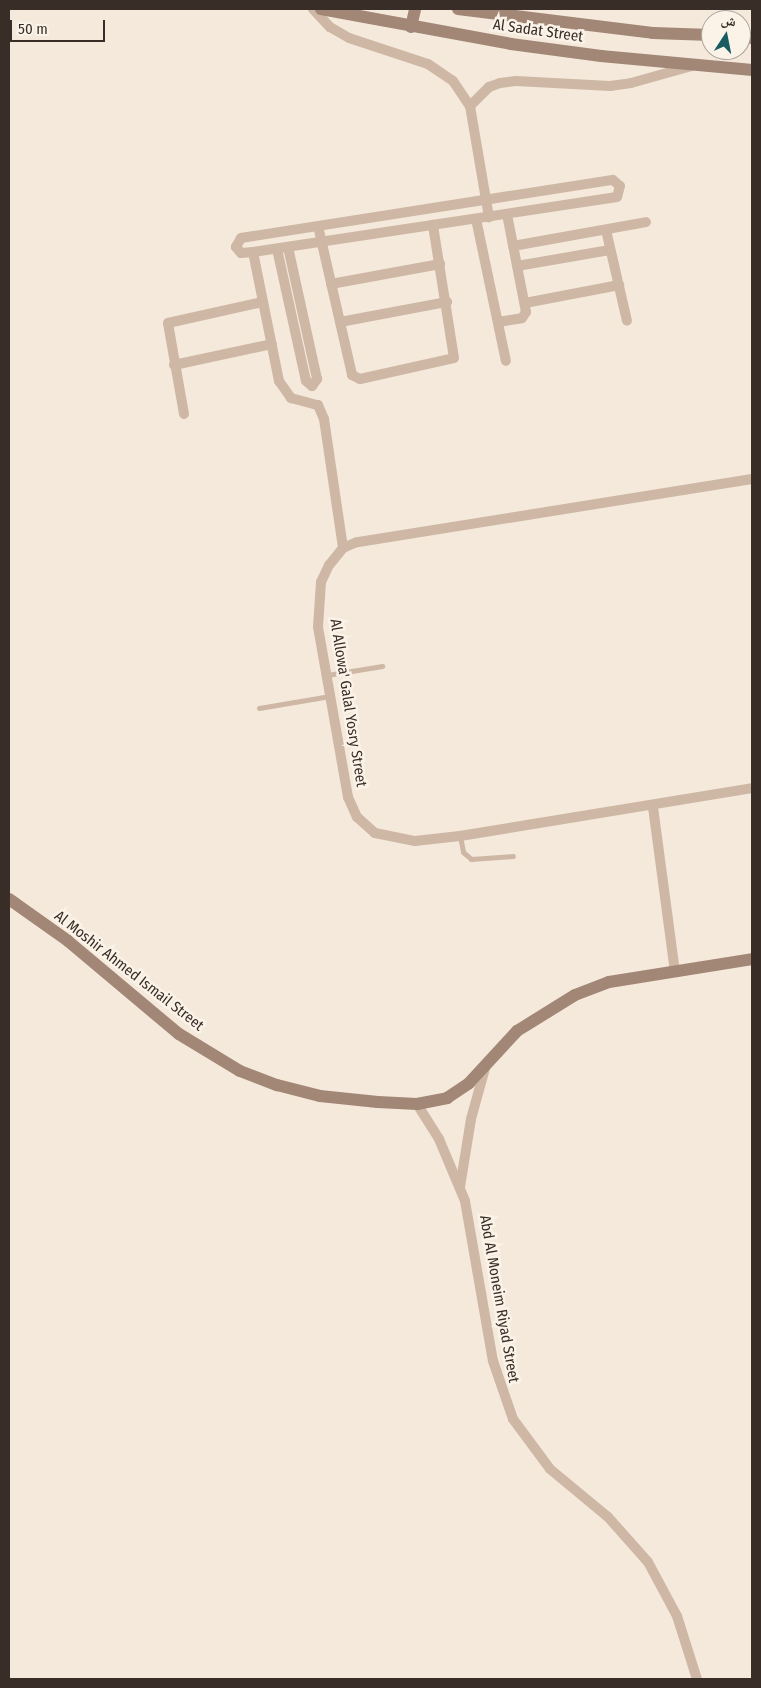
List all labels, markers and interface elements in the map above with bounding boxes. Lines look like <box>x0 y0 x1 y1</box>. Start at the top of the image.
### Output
scale bar <box>12 10 108 42</box>
north arrow <box>701 10 751 60</box>
text: ش <box>720 11 738 31</box>
street label: Al Sadat Street <box>492 16 584 46</box>
text: 50 m <box>18 20 48 38</box>
street label: Al Allowa' Galal Yosry Street <box>326 618 370 788</box>
street label: Al Moshir Ahmed Ismail Street <box>51 907 207 1035</box>
street label: Abd Al Moneim Riyad Street <box>475 1214 523 1384</box>

